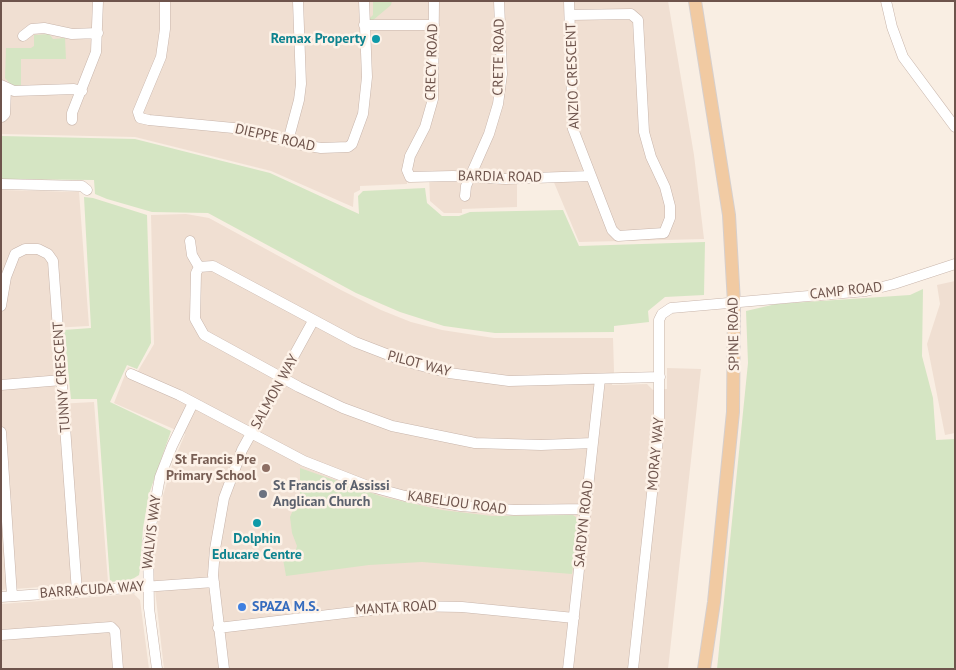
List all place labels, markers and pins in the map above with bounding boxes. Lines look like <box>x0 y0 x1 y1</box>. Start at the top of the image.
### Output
place label: Remax Property <box>271 31 366 47</box>
marker: Remax Property <box>370 33 382 45</box>
place label: St Francis Pre Primary School <box>166 452 256 484</box>
marker: St Francis Pre Primary School <box>260 462 272 474</box>
place label: St Francis of Assissi Anglican Church <box>273 478 390 511</box>
marker: St Francis of Assissi Anglican Church <box>257 488 269 500</box>
marker: Dolphin Educare Centre <box>251 517 263 529</box>
place label: Dolphin Educare Centre <box>212 531 302 564</box>
place label: SPAZA M.S. <box>252 599 319 615</box>
marker: SPAZA M.S. <box>236 601 248 613</box>

